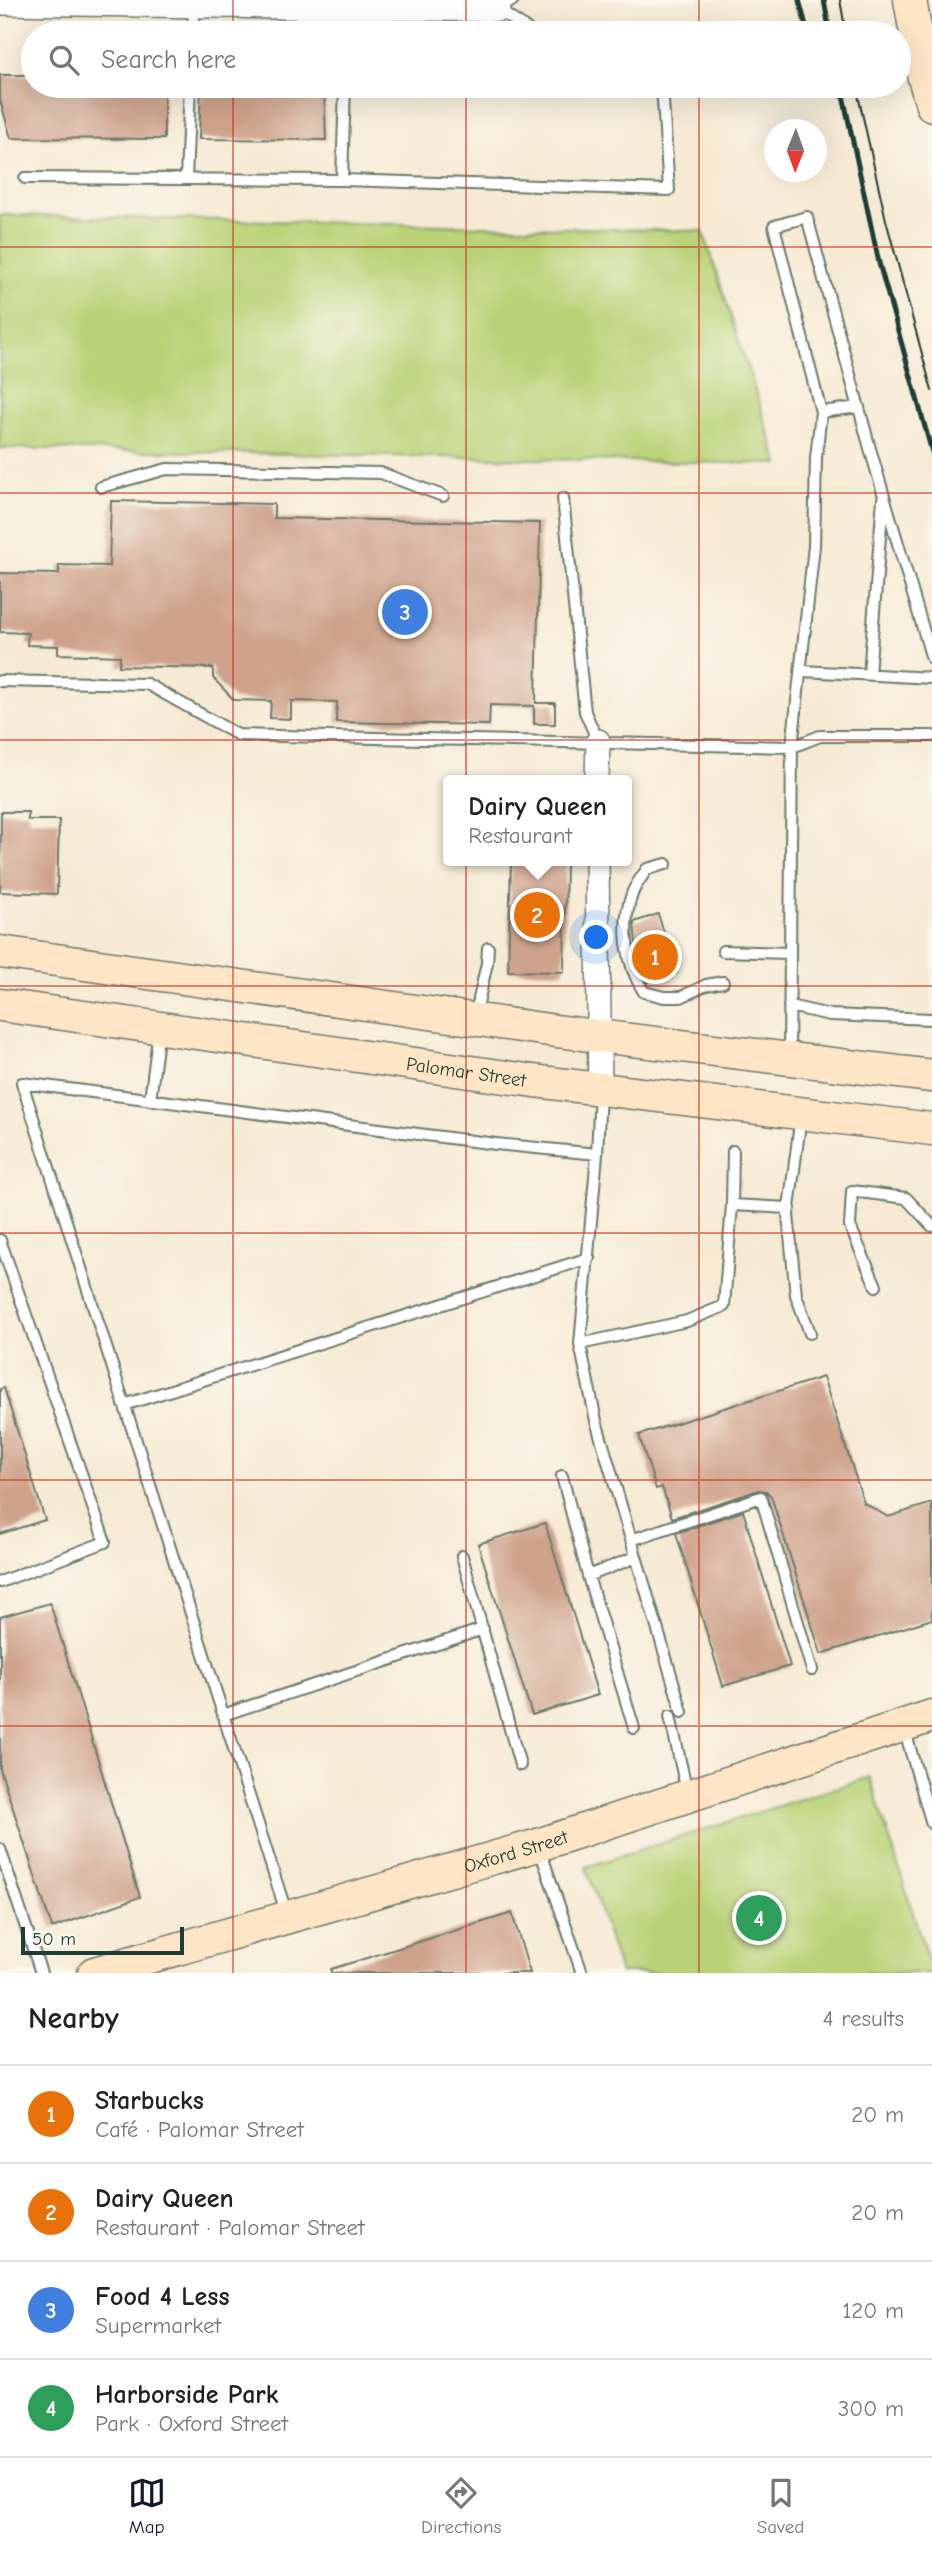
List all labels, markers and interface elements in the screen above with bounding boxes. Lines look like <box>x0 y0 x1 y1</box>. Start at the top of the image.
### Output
search box <box>21 21 911 98</box>
icon: search <box>45 41 83 79</box>
text: Search here <box>101 45 236 75</box>
north arrow <box>764 119 827 182</box>
pin: 3 <box>382 586 428 638</box>
popup <box>443 775 632 866</box>
text: Dairy Queen <box>468 792 607 822</box>
text: Restaurant <box>468 822 572 849</box>
pin: 2 <box>514 889 560 941</box>
your location <box>579 920 613 954</box>
pin: 1 <box>632 931 678 983</box>
street label: Palomar Street <box>405 1053 528 1092</box>
street label: Oxford Street <box>462 1826 571 1878</box>
pin: 4 <box>736 1892 782 1944</box>
scale bar <box>21 1924 184 1956</box>
text: 50 m <box>32 1928 76 1950</box>
text: Nearby <box>28 2001 119 2036</box>
text: 4 results <box>822 2005 904 2032</box>
text: Starbucks <box>95 2086 204 2116</box>
text: 1 <box>46 2101 56 2128</box>
text: 20 m <box>851 2101 904 2128</box>
text: Café · Palomar Street <box>95 2116 304 2143</box>
text: Dairy Queen <box>95 2184 234 2214</box>
text: 2 <box>45 2199 57 2226</box>
text: 20 m <box>851 2199 904 2226</box>
text: Restaurant · Palomar Street <box>95 2214 365 2241</box>
text: Food 4 Less <box>95 2282 229 2312</box>
text: 3 <box>45 2297 57 2324</box>
text: 120 m <box>842 2297 904 2324</box>
text: Supermarket <box>95 2312 221 2339</box>
text: Harborside Park <box>95 2380 279 2410</box>
text: 4 <box>46 2395 56 2422</box>
text: 300 m <box>838 2395 904 2422</box>
text: Park · Oxford Street <box>95 2410 288 2437</box>
tab: Map <box>128 2474 166 2538</box>
tab: Directions <box>421 2474 501 2538</box>
tab: Saved <box>757 2474 804 2538</box>

